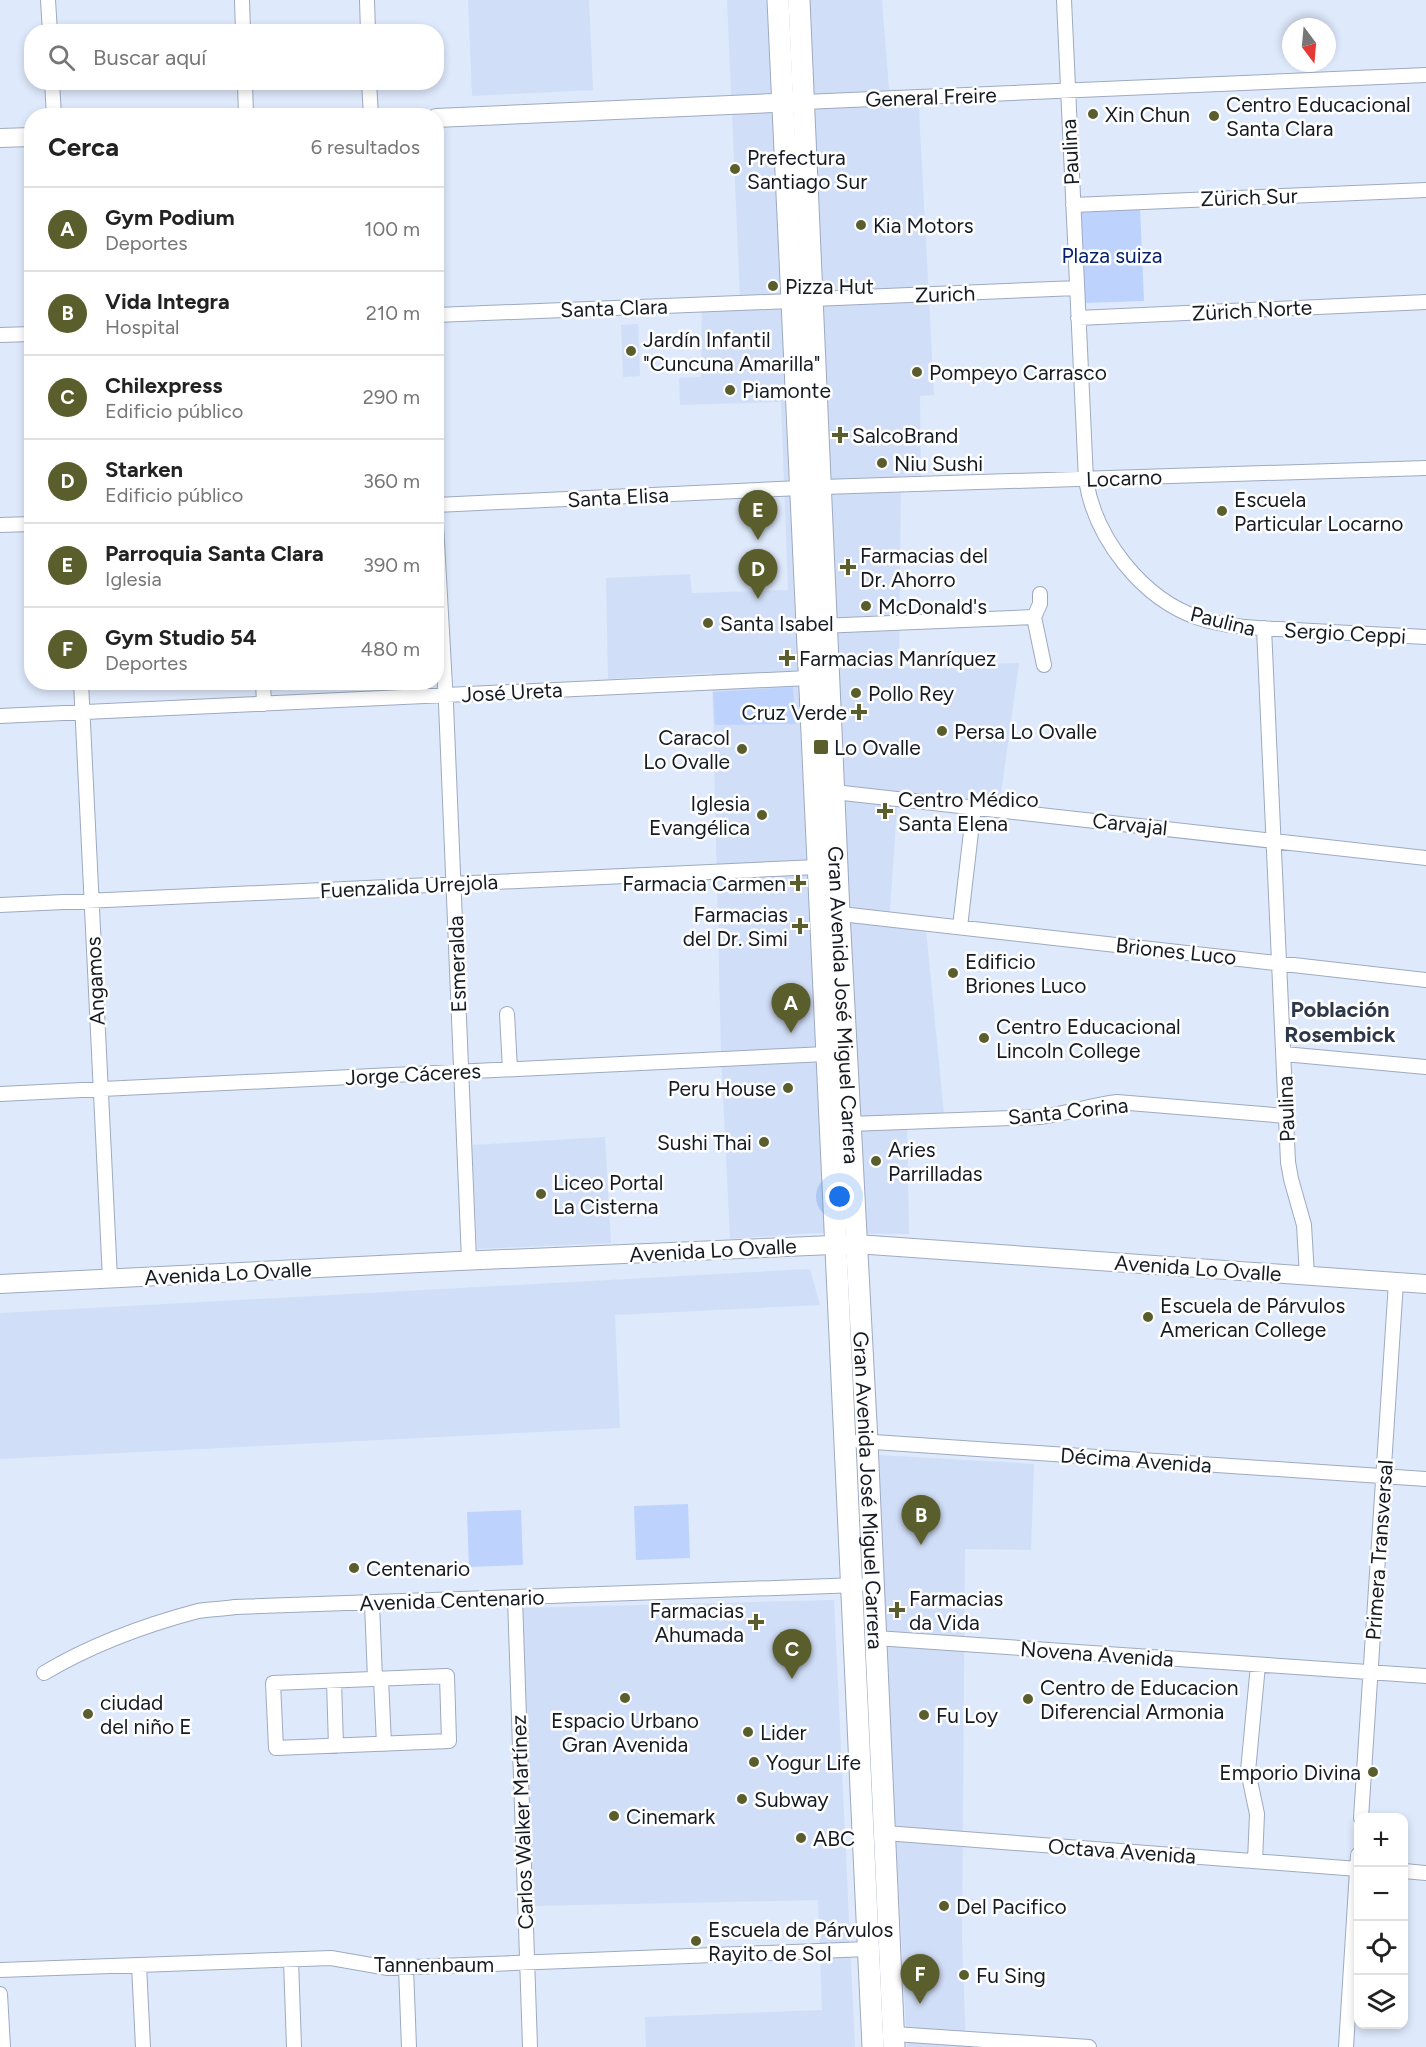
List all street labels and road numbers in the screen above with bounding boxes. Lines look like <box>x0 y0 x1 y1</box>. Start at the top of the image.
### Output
street label: General Freire <box>865 82 997 112</box>
street label: Paulina <box>1056 118 1084 186</box>
street label: Zürich Sur <box>1200 183 1298 211</box>
street label: Zurich <box>914 280 976 308</box>
street label: Santa Clara <box>560 294 668 322</box>
street label: Zürich Norte <box>1191 294 1313 326</box>
street label: Locarno <box>1086 464 1162 492</box>
street label: Santa Elisa <box>567 482 669 512</box>
street label: Paulina <box>1188 601 1258 641</box>
street label: Sergio Ceppi <box>1283 617 1407 649</box>
street label: José Ureta <box>461 677 563 707</box>
street label: Carvajal <box>1091 808 1169 840</box>
street label: Gran Avenida José Miguel Carrera <box>824 845 865 1165</box>
street label: Fuenzalida Urrejola <box>319 869 499 903</box>
street label: Esmeralda <box>443 915 471 1013</box>
street label: Briones Luco <box>1114 932 1238 970</box>
street label: Angamos <box>80 936 110 1026</box>
street label: Jorge Cáceres <box>344 1058 482 1090</box>
street label: Paulina <box>1272 1075 1300 1143</box>
street label: Santa Corina <box>1007 1092 1129 1130</box>
street label: Avenida Lo Ovalle <box>629 1233 797 1267</box>
street label: Avenida Lo Ovalle <box>1114 1250 1282 1286</box>
street label: Avenida Lo Ovalle <box>144 1256 312 1290</box>
street label: Gran Avenida José Miguel Carrera <box>849 1331 889 1650</box>
street label: Décima Avenida <box>1059 1442 1213 1478</box>
street label: Primera Transversal <box>1360 1459 1398 1641</box>
street label: Avenida Centenario <box>359 1584 545 1616</box>
street label: Novena Avenida <box>1019 1636 1175 1672</box>
street label: Carlos Walker Martínez <box>506 1714 538 1930</box>
street label: Octava Avenida <box>1047 1833 1197 1869</box>
street label: Tannenbaum <box>374 1952 494 1977</box>

